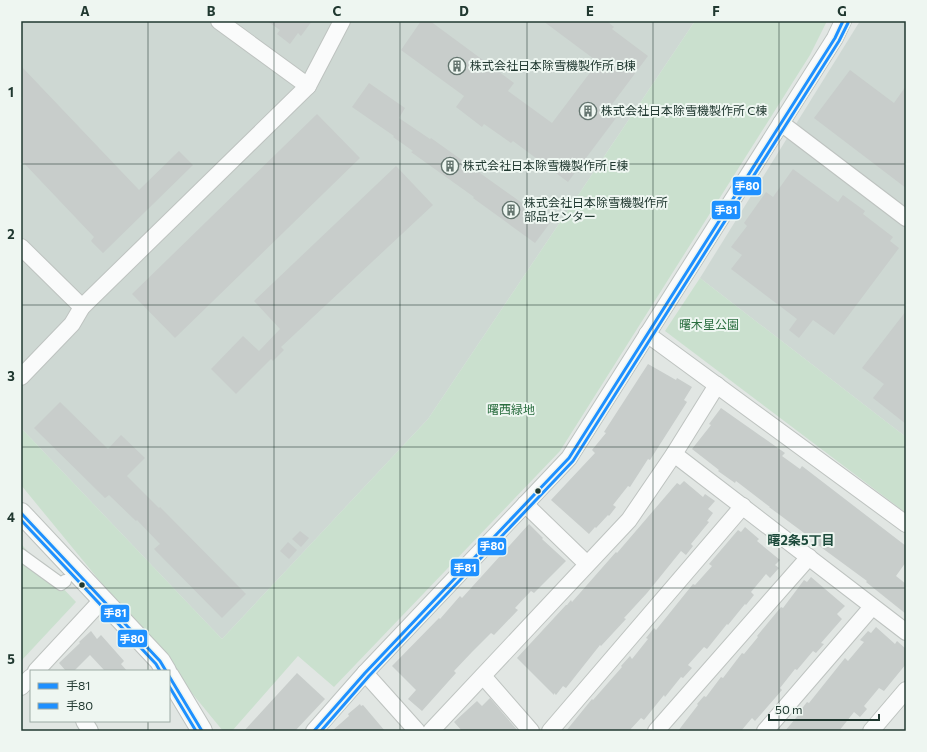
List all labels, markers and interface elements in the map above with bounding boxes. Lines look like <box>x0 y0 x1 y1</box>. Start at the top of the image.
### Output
text: A <box>80 3 90 19</box>
text: B <box>207 3 216 19</box>
text: C <box>333 3 342 19</box>
text: D <box>459 3 469 19</box>
text: E <box>586 3 594 19</box>
text: F <box>712 3 720 19</box>
text: G <box>837 3 847 19</box>
building icon: 株式会社日本除雪機製作所 B棟 <box>447 56 467 76</box>
place label: 株式会社日本除雪機製作所 B棟 <box>470 58 636 72</box>
text: 1 <box>8 84 14 100</box>
building icon: 株式会社日本除雪機製作所 C棟 <box>578 101 598 121</box>
place label: 株式会社日本除雪機製作所 C棟 <box>601 103 768 117</box>
building icon: 株式会社日本除雪機製作所 E棟 <box>440 156 460 176</box>
place label: 株式会社日本除雪機製作所 E棟 <box>463 158 628 172</box>
line badge: 手80 <box>732 176 762 196</box>
text: 手80 <box>734 179 760 192</box>
place label: 株式会社日本除雪機製作所 部品センター <box>524 195 668 223</box>
building icon: 株式会社日本除雪機製作所 部品センター <box>501 200 521 220</box>
line badge: 手81 <box>711 200 741 220</box>
text: 手81 <box>715 203 737 216</box>
text: 2 <box>7 226 15 242</box>
park label: 曙木星公園 <box>679 317 739 331</box>
text: 3 <box>7 368 15 384</box>
park label: 曙西緑地 <box>487 402 535 416</box>
unlabelled marker <box>533 486 543 496</box>
text: 4 <box>7 509 15 525</box>
district label: 曙2条5丁目 <box>768 532 834 548</box>
line badge: 手80 <box>477 537 507 556</box>
text: 手80 <box>479 539 505 552</box>
line badge: 手81 <box>450 558 480 577</box>
text: 手81 <box>454 561 476 574</box>
unlabelled marker <box>77 580 87 590</box>
line badge: 手81 <box>100 604 130 623</box>
text: 手81 <box>104 606 126 619</box>
line badge: 手80 <box>117 629 148 648</box>
text: 手80 <box>119 632 145 645</box>
text: 5 <box>7 651 15 667</box>
legend <box>30 670 170 722</box>
text: 手81 <box>66 678 90 692</box>
scale bar <box>769 696 879 722</box>
text: 手80 <box>66 698 93 712</box>
text: 50 m <box>775 702 803 716</box>

